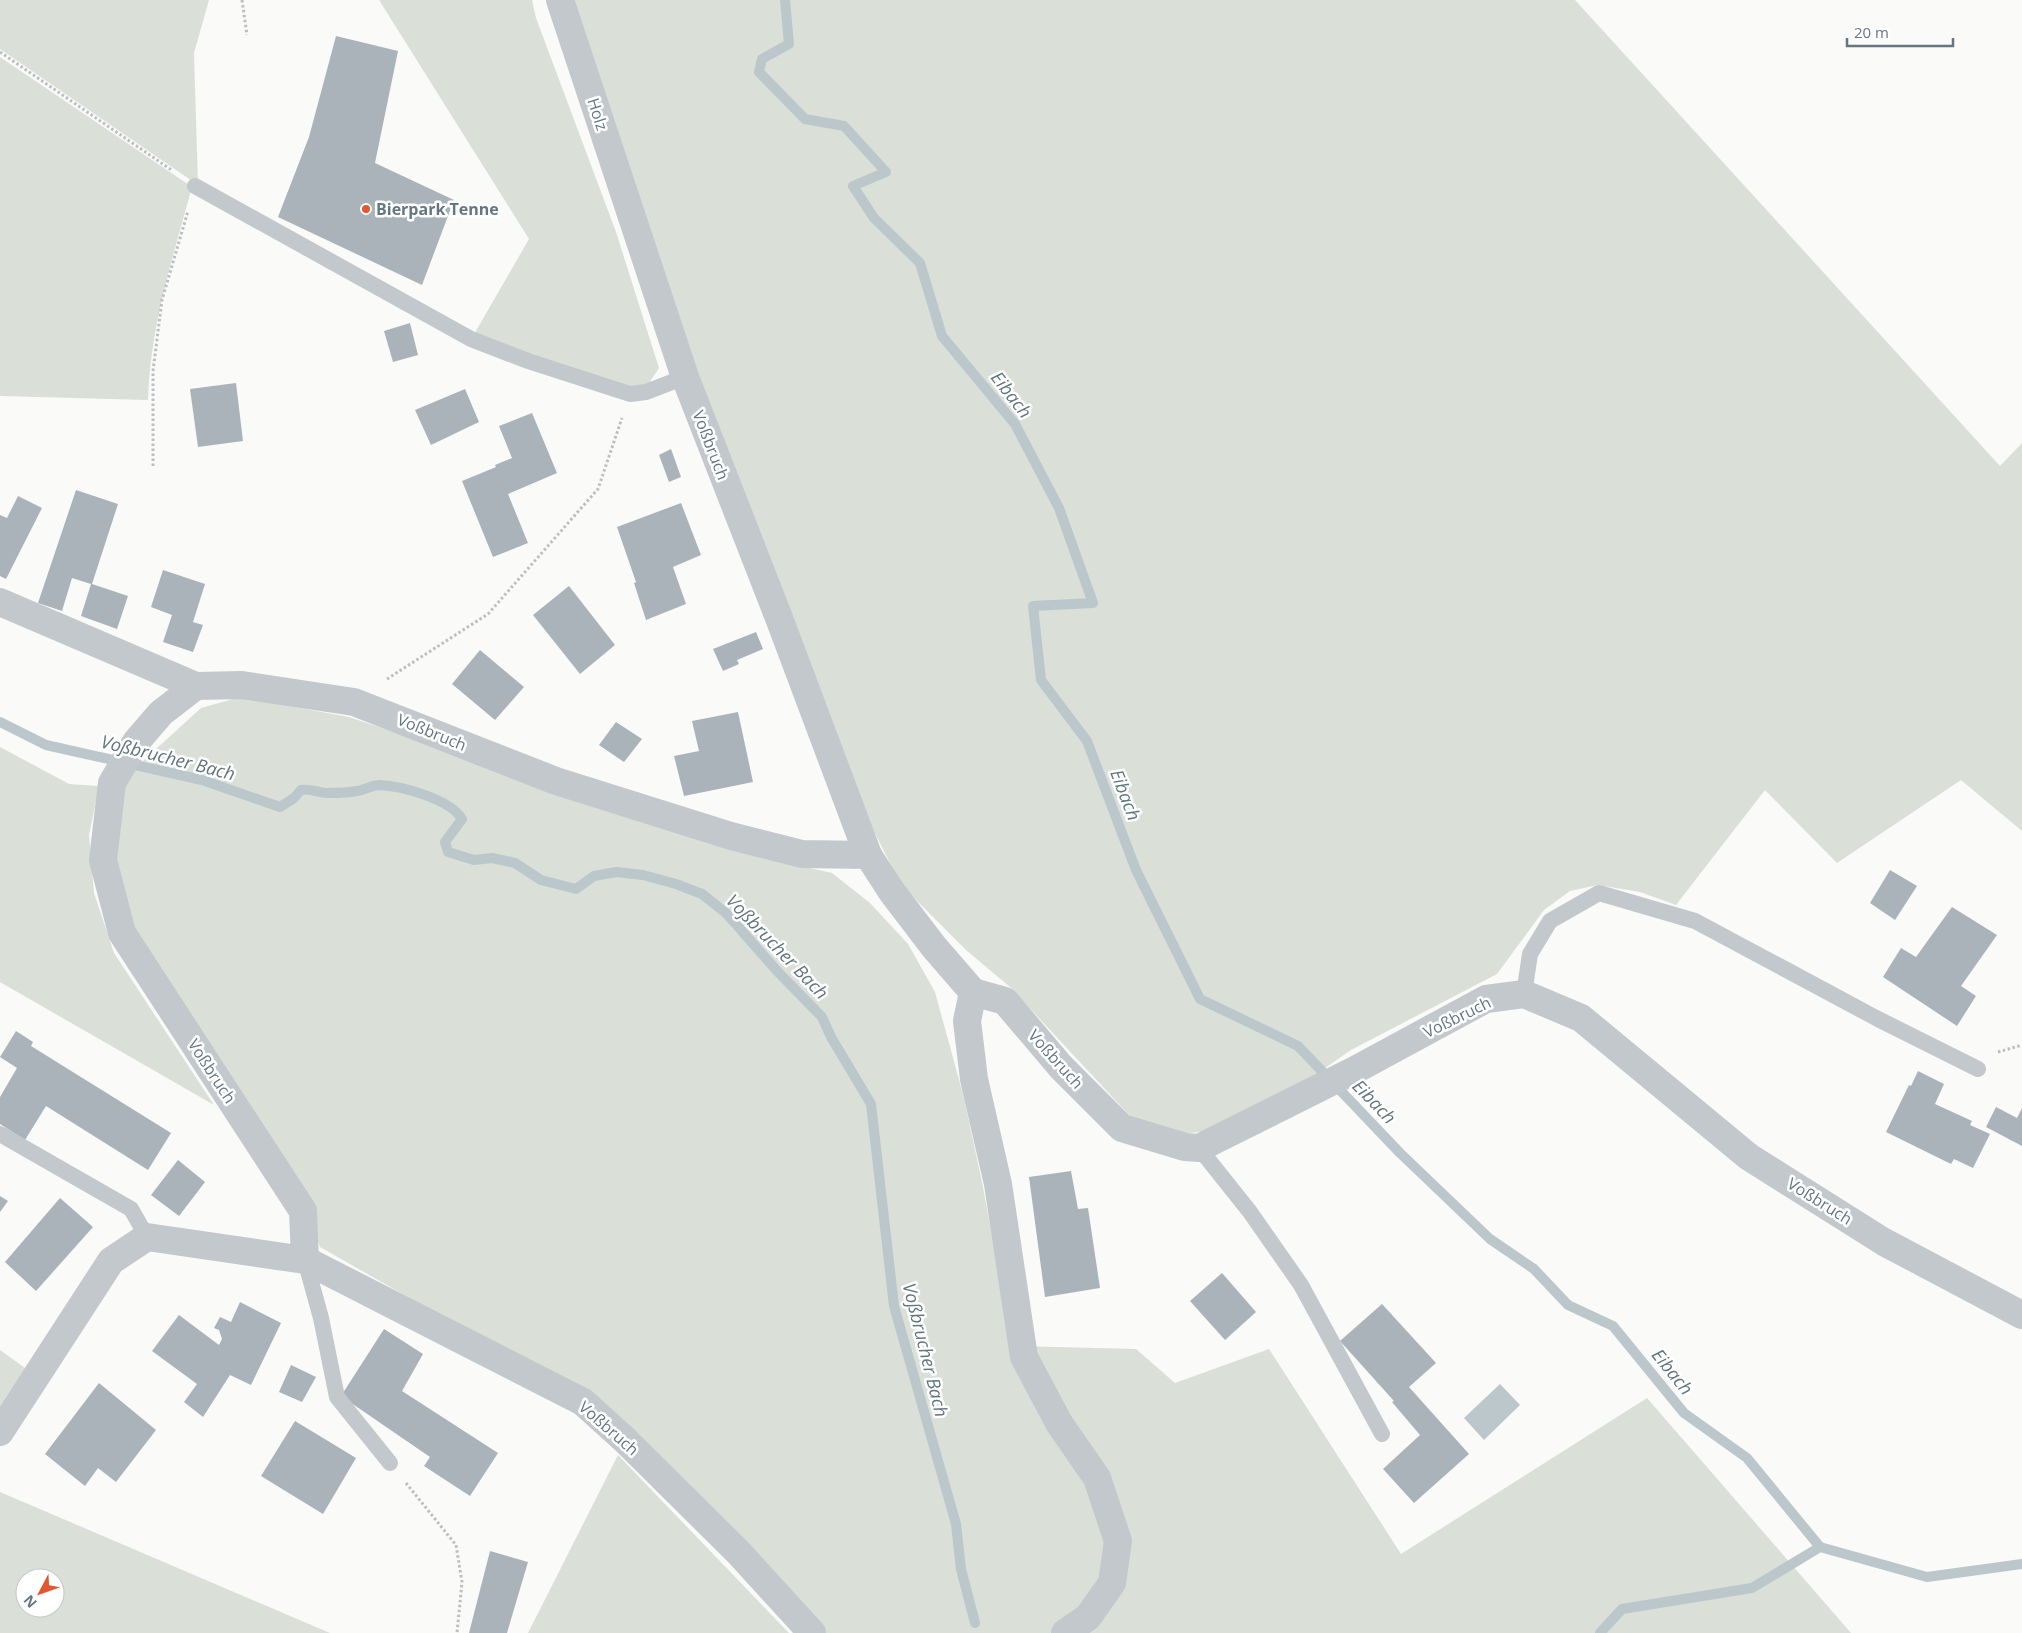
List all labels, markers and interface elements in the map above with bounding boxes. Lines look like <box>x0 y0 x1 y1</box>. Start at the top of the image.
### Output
scale bar <box>1847 15 1953 47</box>
text: 20 m <box>1854 22 1889 42</box>
street label: Holz <box>582 95 614 133</box>
place label: Bierpark Tenne <box>376 198 499 220</box>
marker: Bierpark Tenne <box>360 203 372 215</box>
water label: Eibach <box>986 366 1038 423</box>
street label: Voßbruch <box>688 407 734 483</box>
street label: Voßbruch <box>394 708 470 756</box>
water label: Voßbrucher Bach <box>99 729 238 785</box>
water label: Eibach <box>1105 766 1147 824</box>
water label: Voßbrucher Bach <box>721 889 834 1004</box>
street label: Voßbruch <box>1419 991 1495 1043</box>
street label: Voßbruch <box>1023 1025 1089 1093</box>
street label: Voßbruch <box>183 1035 241 1107</box>
water label: Eibach <box>1348 1074 1402 1129</box>
street label: Voßbruch <box>1783 1172 1857 1230</box>
water label: Voßbrucher Bach <box>898 1280 954 1419</box>
water label: Eibach <box>1647 1343 1699 1399</box>
street label: Voßbruch <box>574 1396 644 1460</box>
north arrow <box>15 1568 65 1618</box>
text: N <box>19 1591 41 1612</box>

